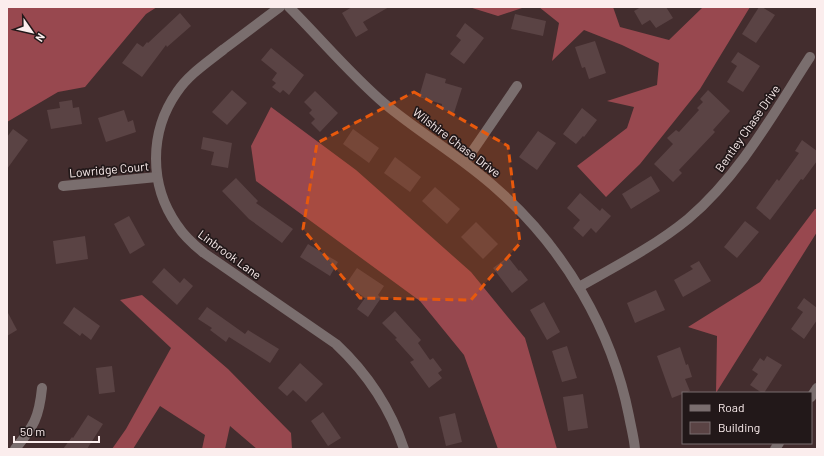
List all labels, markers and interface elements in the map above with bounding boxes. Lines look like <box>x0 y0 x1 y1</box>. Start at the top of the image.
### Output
north arrow <box>12 12 52 52</box>
text: N <box>33 31 48 45</box>
street label: Bentley Chase Drive <box>712 82 782 174</box>
street label: Wilshire Chase Drive <box>410 105 504 179</box>
street label: Lowridge Court <box>68 159 150 179</box>
street label: Linbrook Lane <box>196 226 264 282</box>
legend <box>682 392 812 444</box>
text: Road <box>718 400 745 414</box>
scale bar <box>14 418 99 444</box>
text: Building <box>718 420 760 434</box>
text: 50 m <box>20 424 45 438</box>

